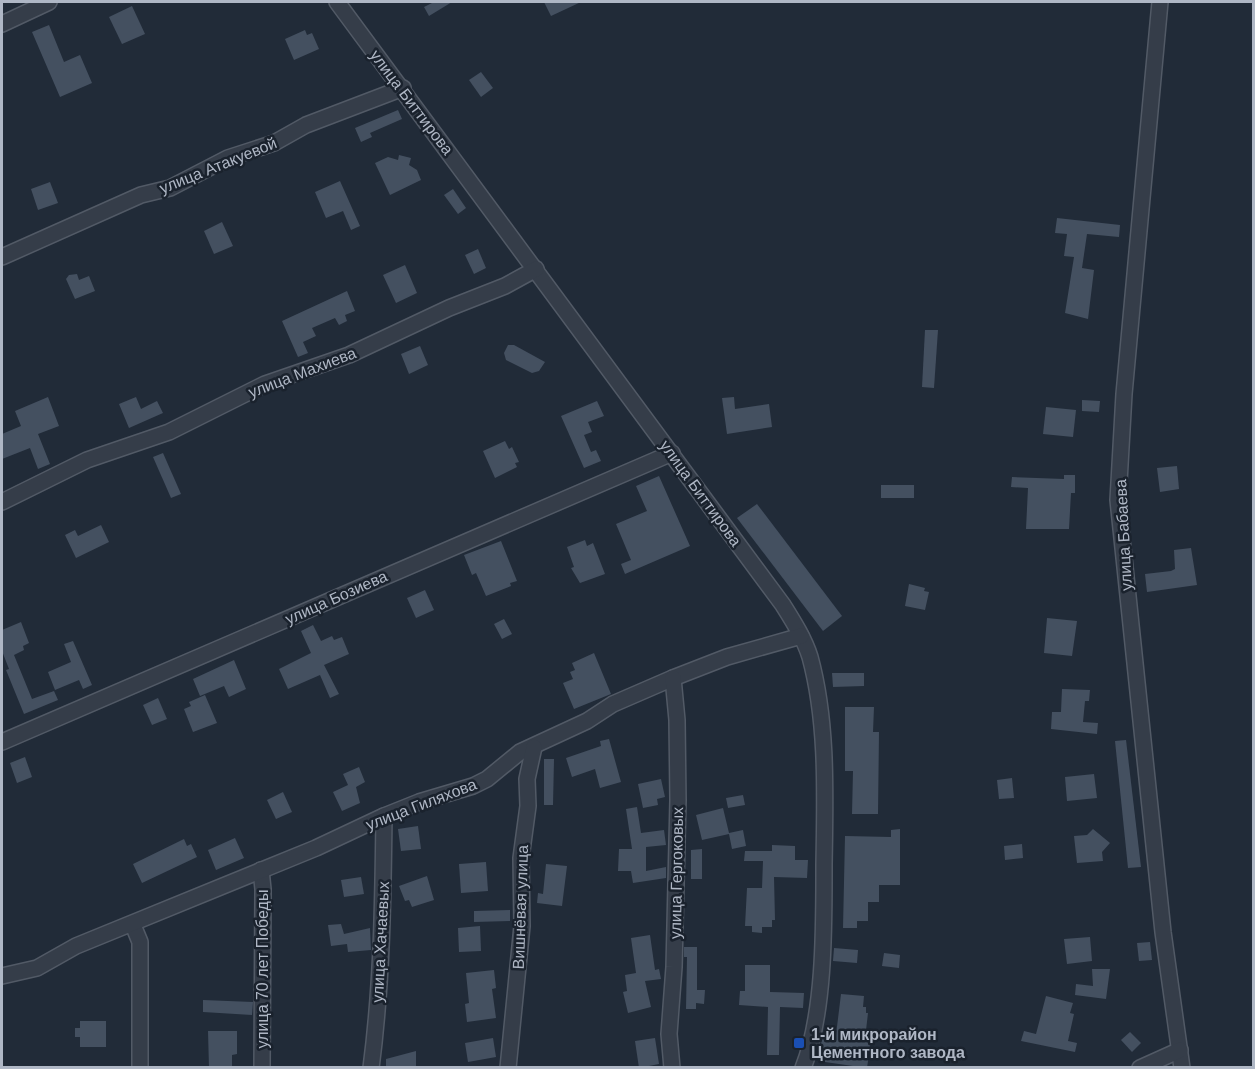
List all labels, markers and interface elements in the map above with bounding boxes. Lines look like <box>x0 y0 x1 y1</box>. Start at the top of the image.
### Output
street label: улица Биттирова <box>367 47 457 158</box>
street label: улица Атакуевой <box>157 134 279 197</box>
street label: улица Махиева <box>246 344 358 401</box>
street label: улица Биттирова <box>657 437 745 550</box>
street label: улица Бабаева <box>1112 479 1135 591</box>
street label: улица Бозиева <box>282 567 390 628</box>
street label: улица Гиляхова <box>363 776 479 833</box>
street label: улица Гергоковых <box>667 807 686 939</box>
street label: Вишнёвая улица <box>510 844 531 970</box>
street label: улица Хачаевых <box>369 881 392 1003</box>
street label: улица 70 лет Победы <box>254 890 271 1048</box>
place label: 1-й микрорайон Цементного завода <box>811 1026 965 1061</box>
marker: 1-й микрорайон Цементного завода <box>792 1036 806 1050</box>

